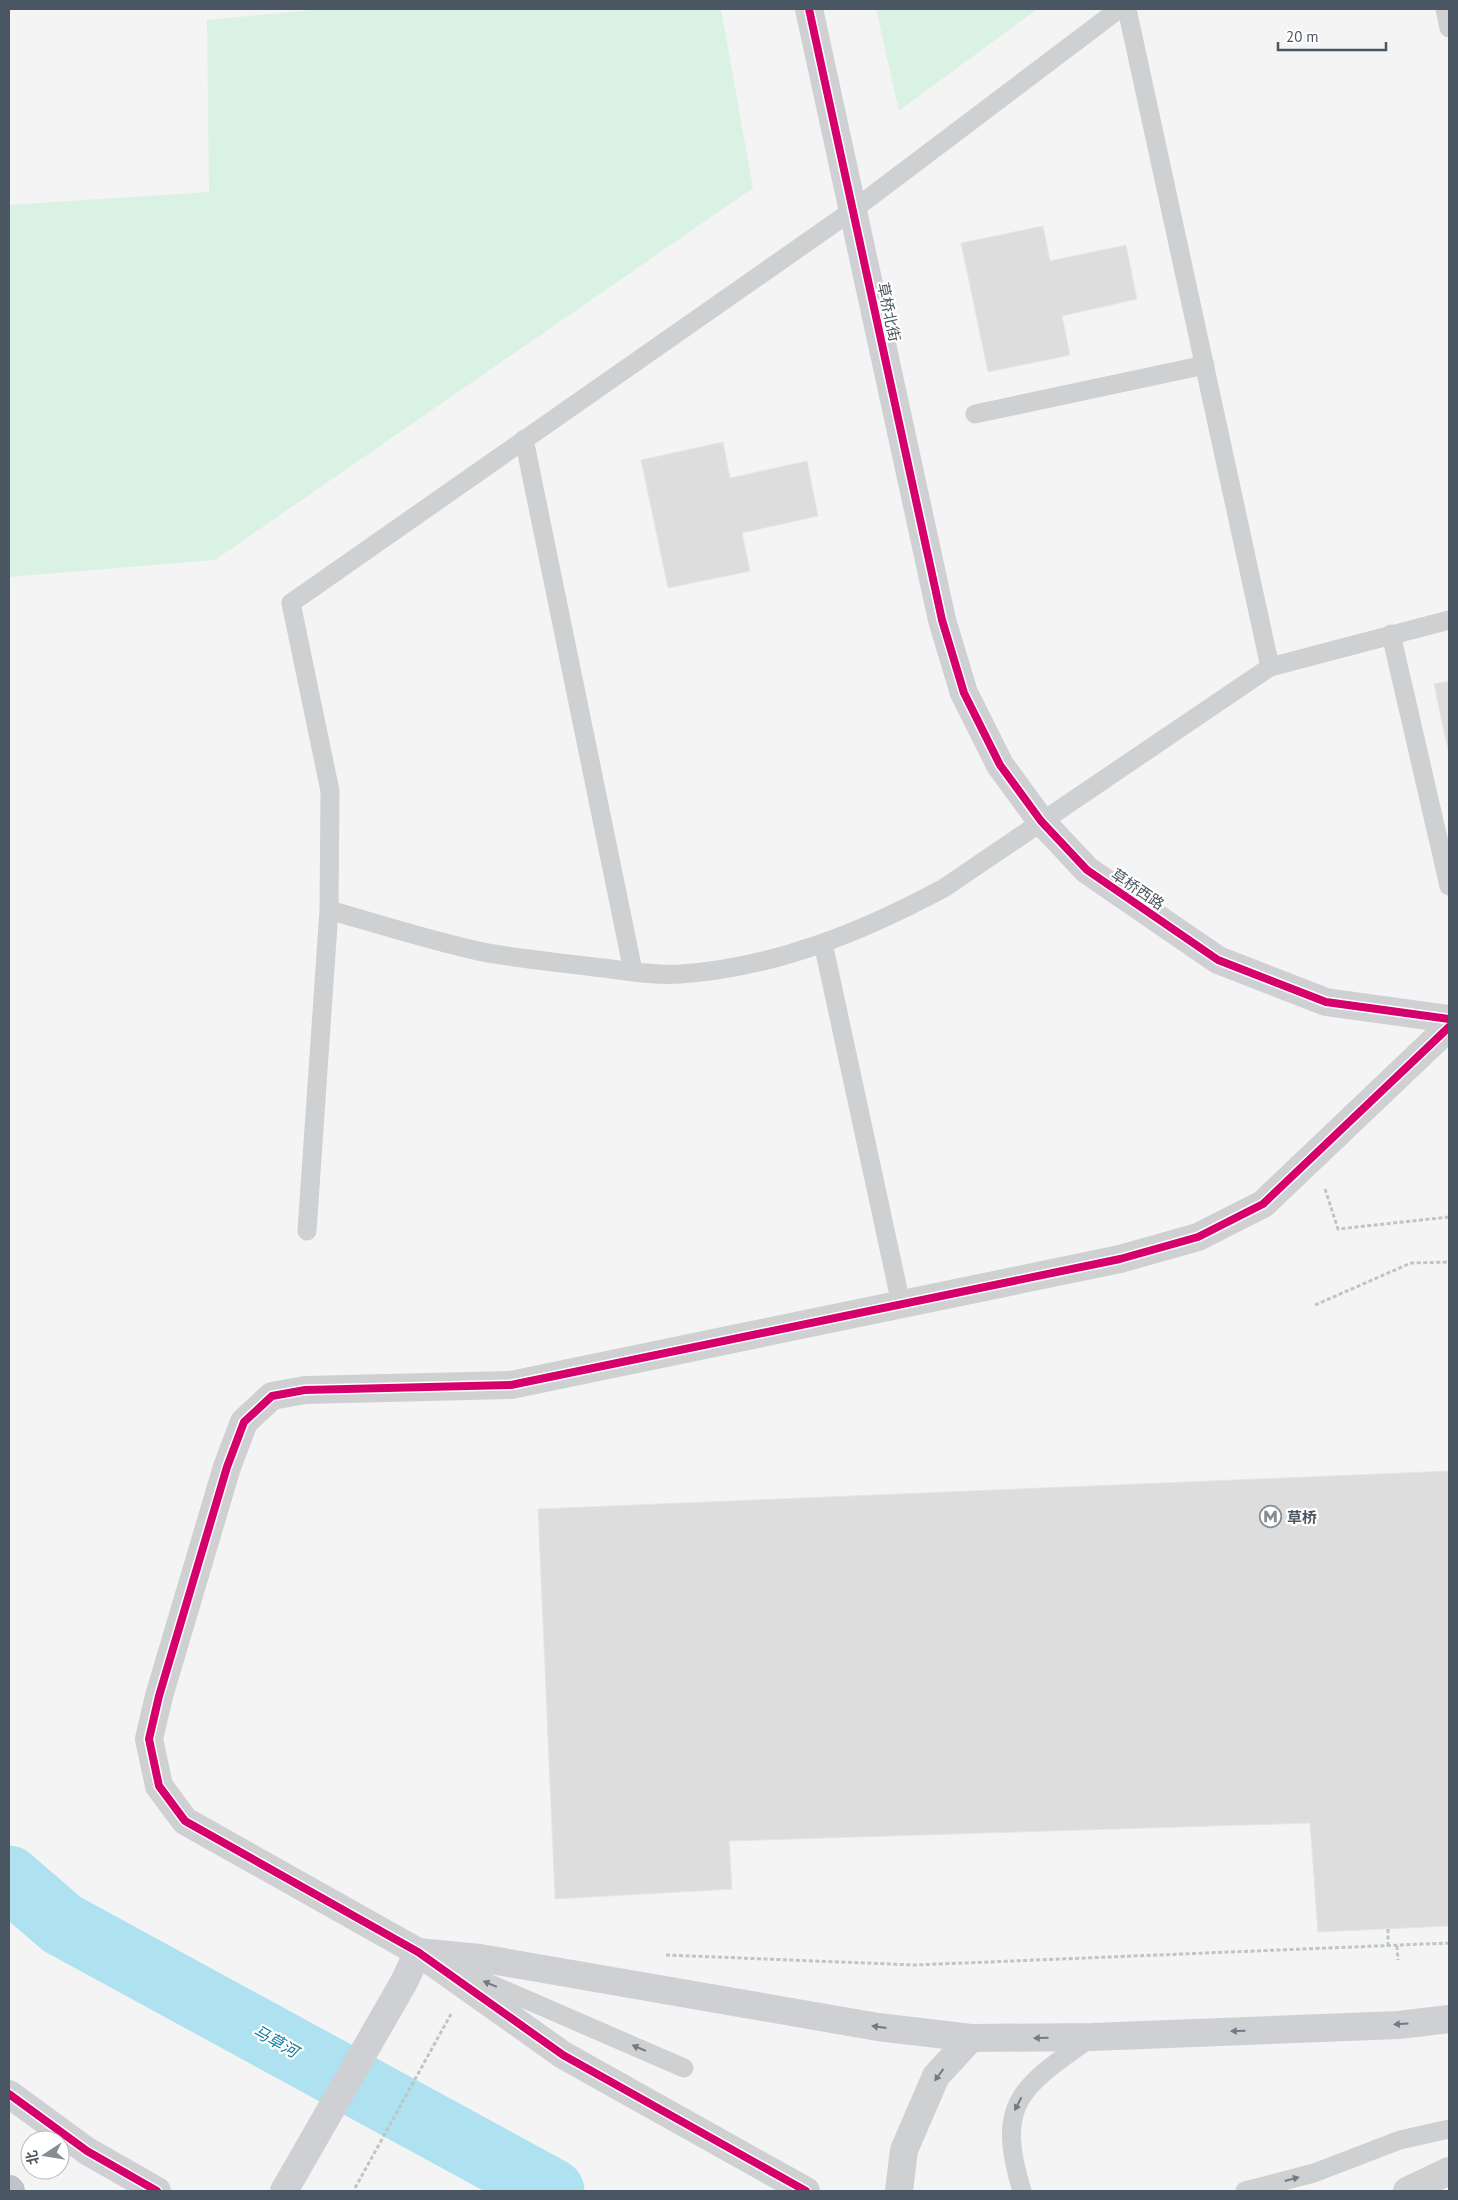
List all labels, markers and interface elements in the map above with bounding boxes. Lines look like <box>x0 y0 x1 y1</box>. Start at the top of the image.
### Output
scale bar <box>1278 20 1386 52</box>
text: 20 m <box>1286 27 1319 46</box>
street label: 草桥北街 <box>873 281 905 343</box>
street label: 草桥西路 <box>1108 864 1168 914</box>
metro station icon: 草桥 <box>1259 1505 1283 1529</box>
place label: 草桥 <box>1287 1508 1317 1527</box>
one-way arrow <box>483 1979 497 1987</box>
one-way arrow <box>1392 2020 1408 2028</box>
water label: 马草河 <box>250 2021 304 2063</box>
one-way arrow <box>871 2023 887 2031</box>
one-way arrow <box>1230 2027 1246 2035</box>
one-way arrow <box>1033 2034 1049 2042</box>
one-way arrow <box>632 2044 646 2052</box>
one-way arrow <box>934 2068 944 2082</box>
one-way arrow <box>1014 2097 1022 2111</box>
north arrow <box>20 2130 70 2180</box>
text: 北 <box>22 2149 43 2166</box>
one-way arrow <box>1284 2175 1300 2183</box>

